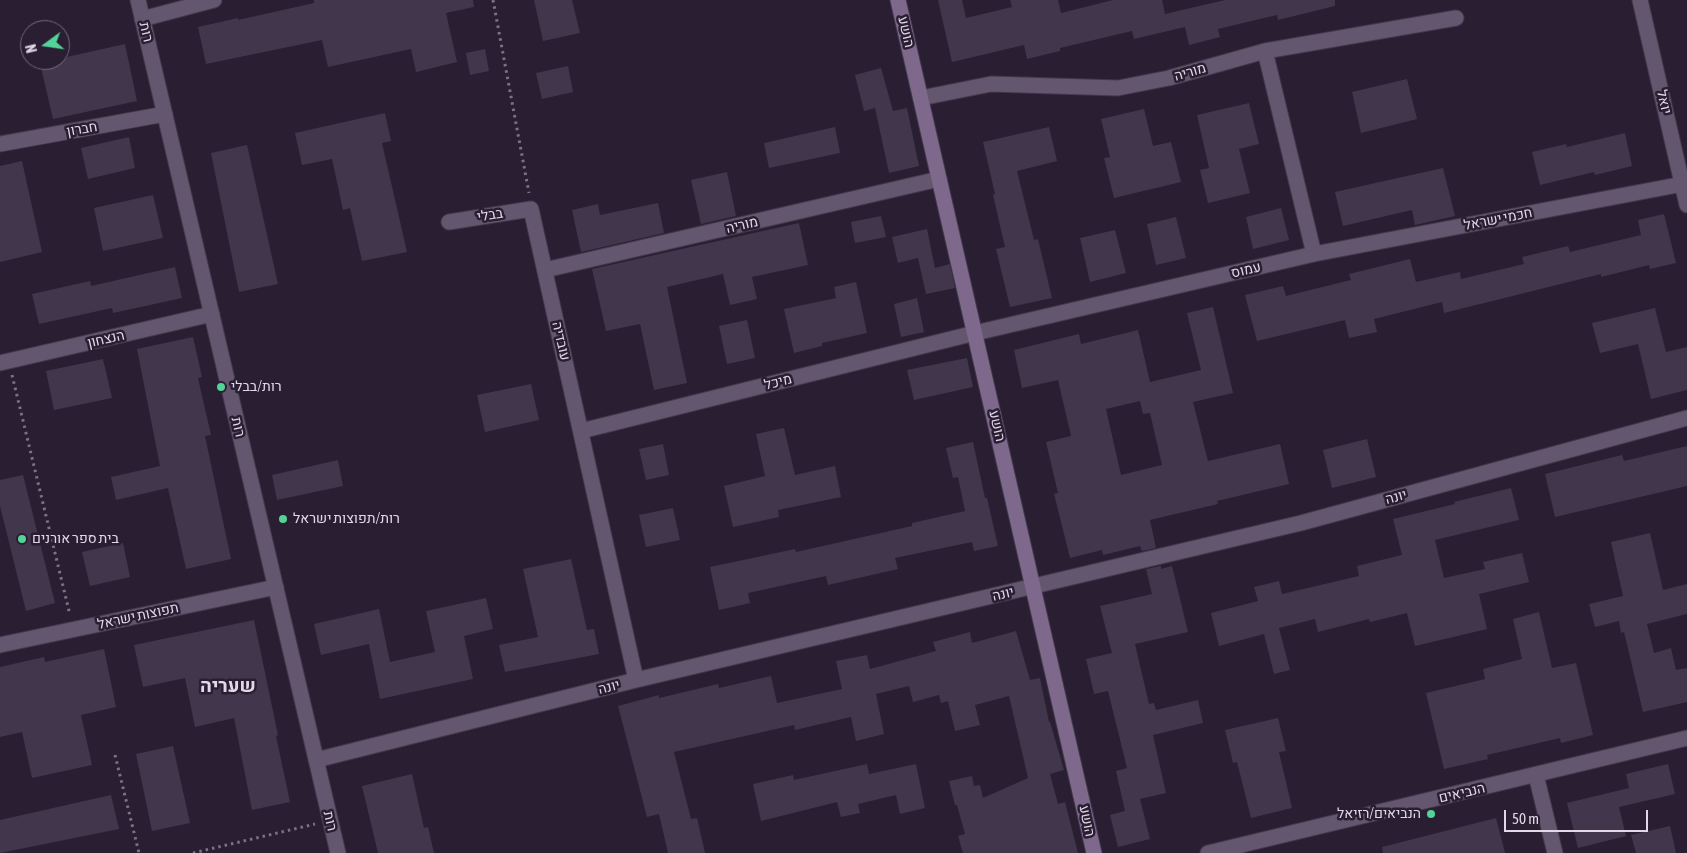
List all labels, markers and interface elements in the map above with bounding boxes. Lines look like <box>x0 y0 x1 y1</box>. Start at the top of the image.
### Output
street label: הושע <box>894 15 918 49</box>
north arrow <box>20 20 70 70</box>
street label: רות <box>136 20 156 44</box>
text: N <box>23 42 40 54</box>
street label: מוריה <box>1172 59 1208 85</box>
street label: יואל <box>1653 88 1675 116</box>
street label: חברון <box>65 118 99 140</box>
street label: חכמי ישראל <box>1462 204 1534 234</box>
street label: בבלי <box>476 205 504 225</box>
street label: מוריה <box>724 213 760 237</box>
street label: עמוס <box>1229 258 1263 282</box>
street label: עובדיה <box>548 320 574 362</box>
street label: הנצחון <box>86 327 126 351</box>
street label: מיכל <box>762 370 794 394</box>
place label: רות/בבלי <box>231 379 282 395</box>
marker: רות/בבלי <box>215 381 227 393</box>
street label: הושע <box>985 409 1009 443</box>
street label: רות <box>228 415 248 439</box>
street label: יונה <box>1383 486 1409 508</box>
place label: רות/תפוצות ישראל <box>293 511 400 527</box>
marker: רות/תפוצות ישראל <box>277 513 289 525</box>
place label: בית ספר אורנים <box>32 531 119 547</box>
marker: בית ספר אורנים <box>16 533 28 545</box>
street label: יונה <box>991 583 1015 605</box>
street label: תפוצות ישראל <box>96 599 180 633</box>
district label: שעריה <box>200 675 256 697</box>
street label: יונה <box>596 676 622 698</box>
street label: הנביאים <box>1437 780 1487 806</box>
scale bar <box>1507 800 1651 832</box>
street label: הושע <box>1076 804 1098 838</box>
place label: הנביאים/רזיאל <box>1337 806 1421 822</box>
marker: הנביאים/רזיאל <box>1425 808 1437 820</box>
street label: רות <box>320 809 340 833</box>
text: 50 m <box>1512 810 1539 827</box>

